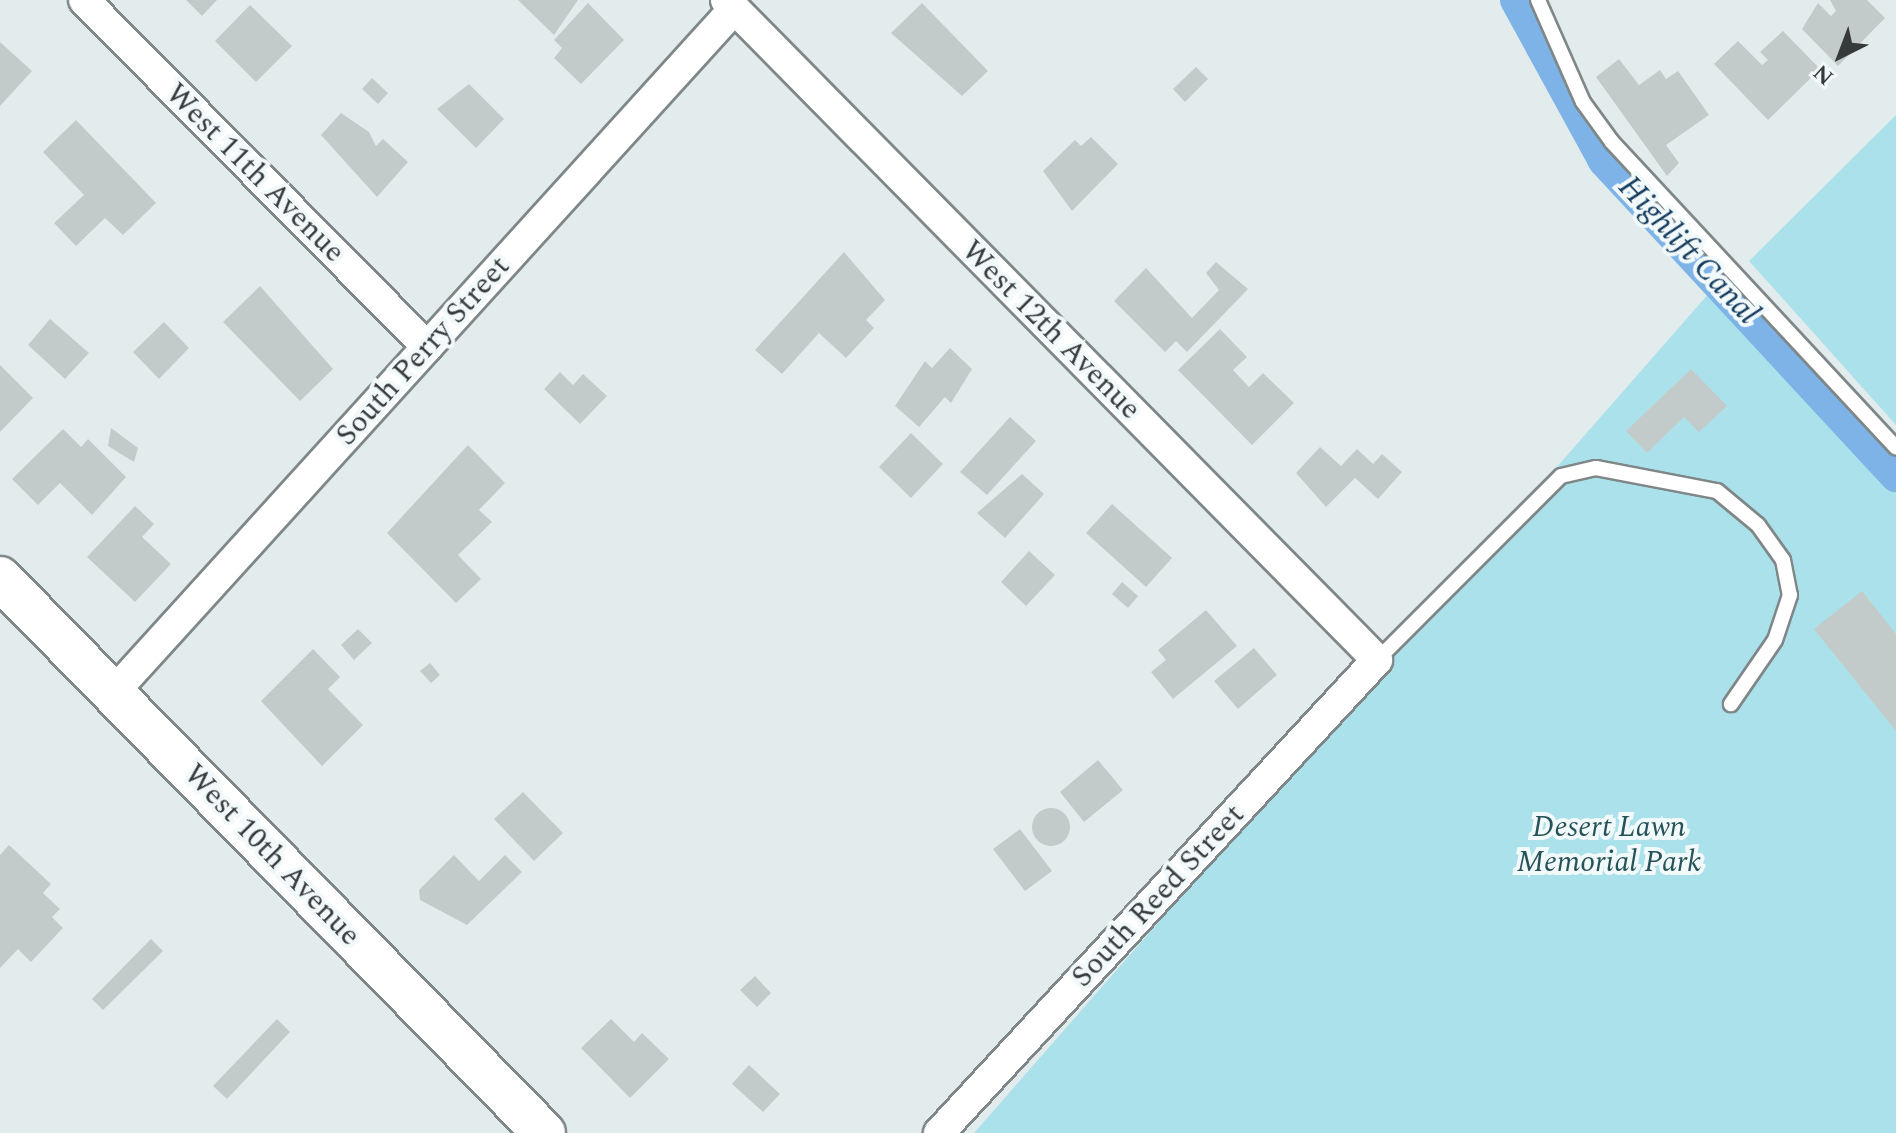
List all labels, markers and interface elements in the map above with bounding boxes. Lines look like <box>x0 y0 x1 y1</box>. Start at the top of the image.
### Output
north arrow <box>1800 16 1880 96</box>
text: N <box>1806 56 1841 92</box>
street label: West 11th Avenue <box>158 76 352 270</box>
water label: Highlift Canal <box>1610 169 1766 333</box>
street label: West 12th Avenue <box>954 233 1148 427</box>
street label: South Perry Street <box>328 249 518 453</box>
street label: West 10th Avenue <box>176 757 368 953</box>
street label: South Reed Street <box>1064 797 1252 995</box>
park label: Desert Lawn Memorial Park <box>1517 809 1701 880</box>

